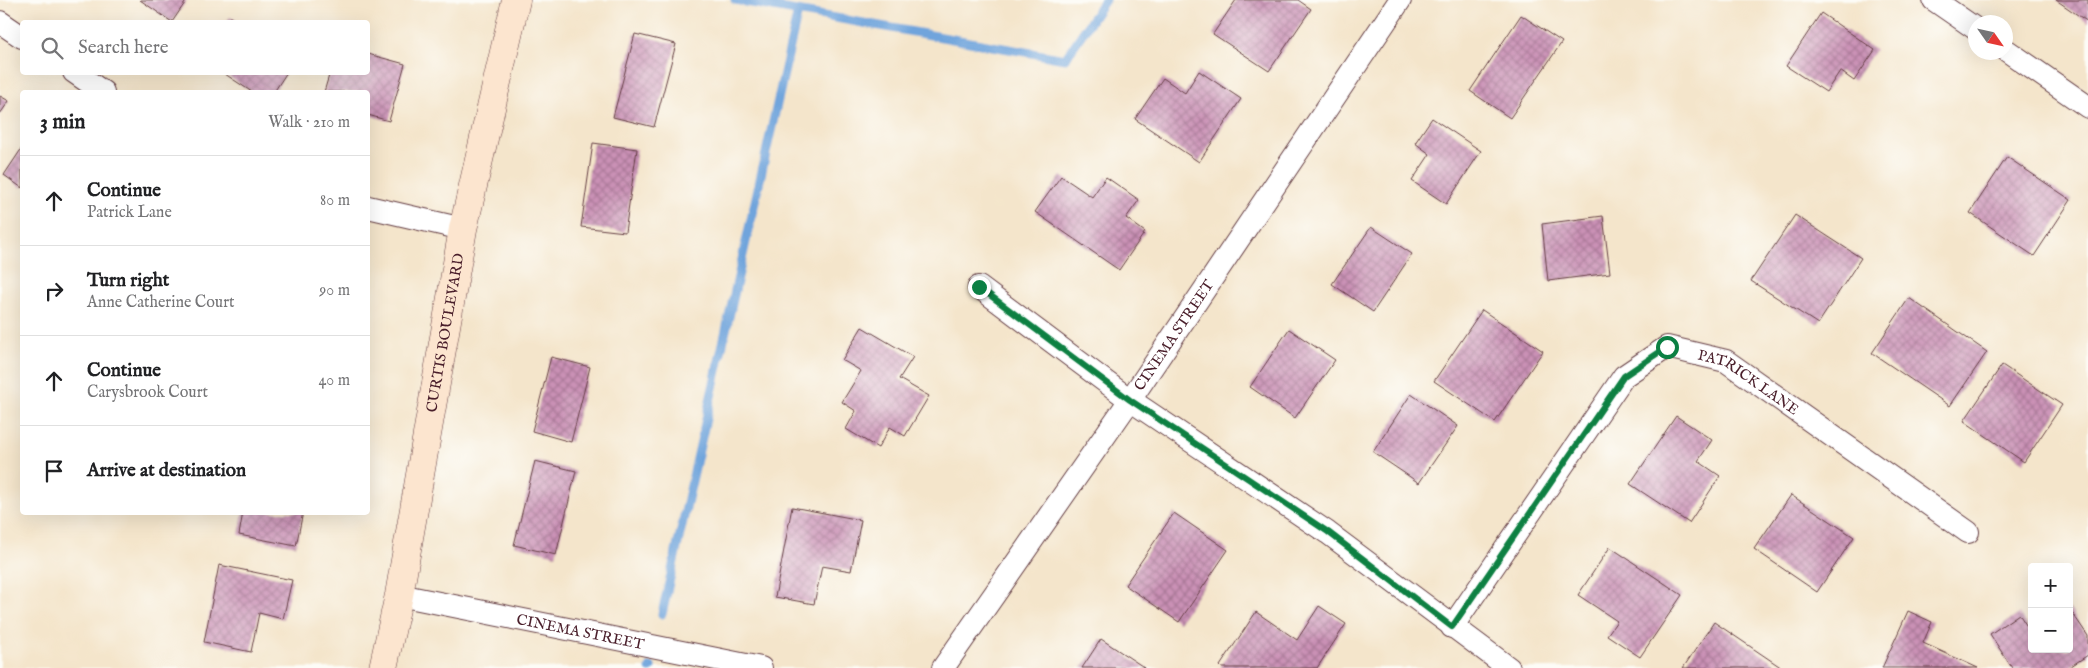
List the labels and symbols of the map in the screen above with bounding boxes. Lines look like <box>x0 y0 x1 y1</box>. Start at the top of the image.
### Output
north arrow <box>1968 15 2013 60</box>
street label: CURTIS BOULEVARD <box>422 252 469 414</box>
route end <box>968 276 991 299</box>
street label: CINEMA STREET <box>1130 276 1218 395</box>
route start <box>1656 336 1679 359</box>
street label: PATRICK LANE <box>1696 346 1802 419</box>
street label: CINEMA STREET <box>515 610 646 654</box>

